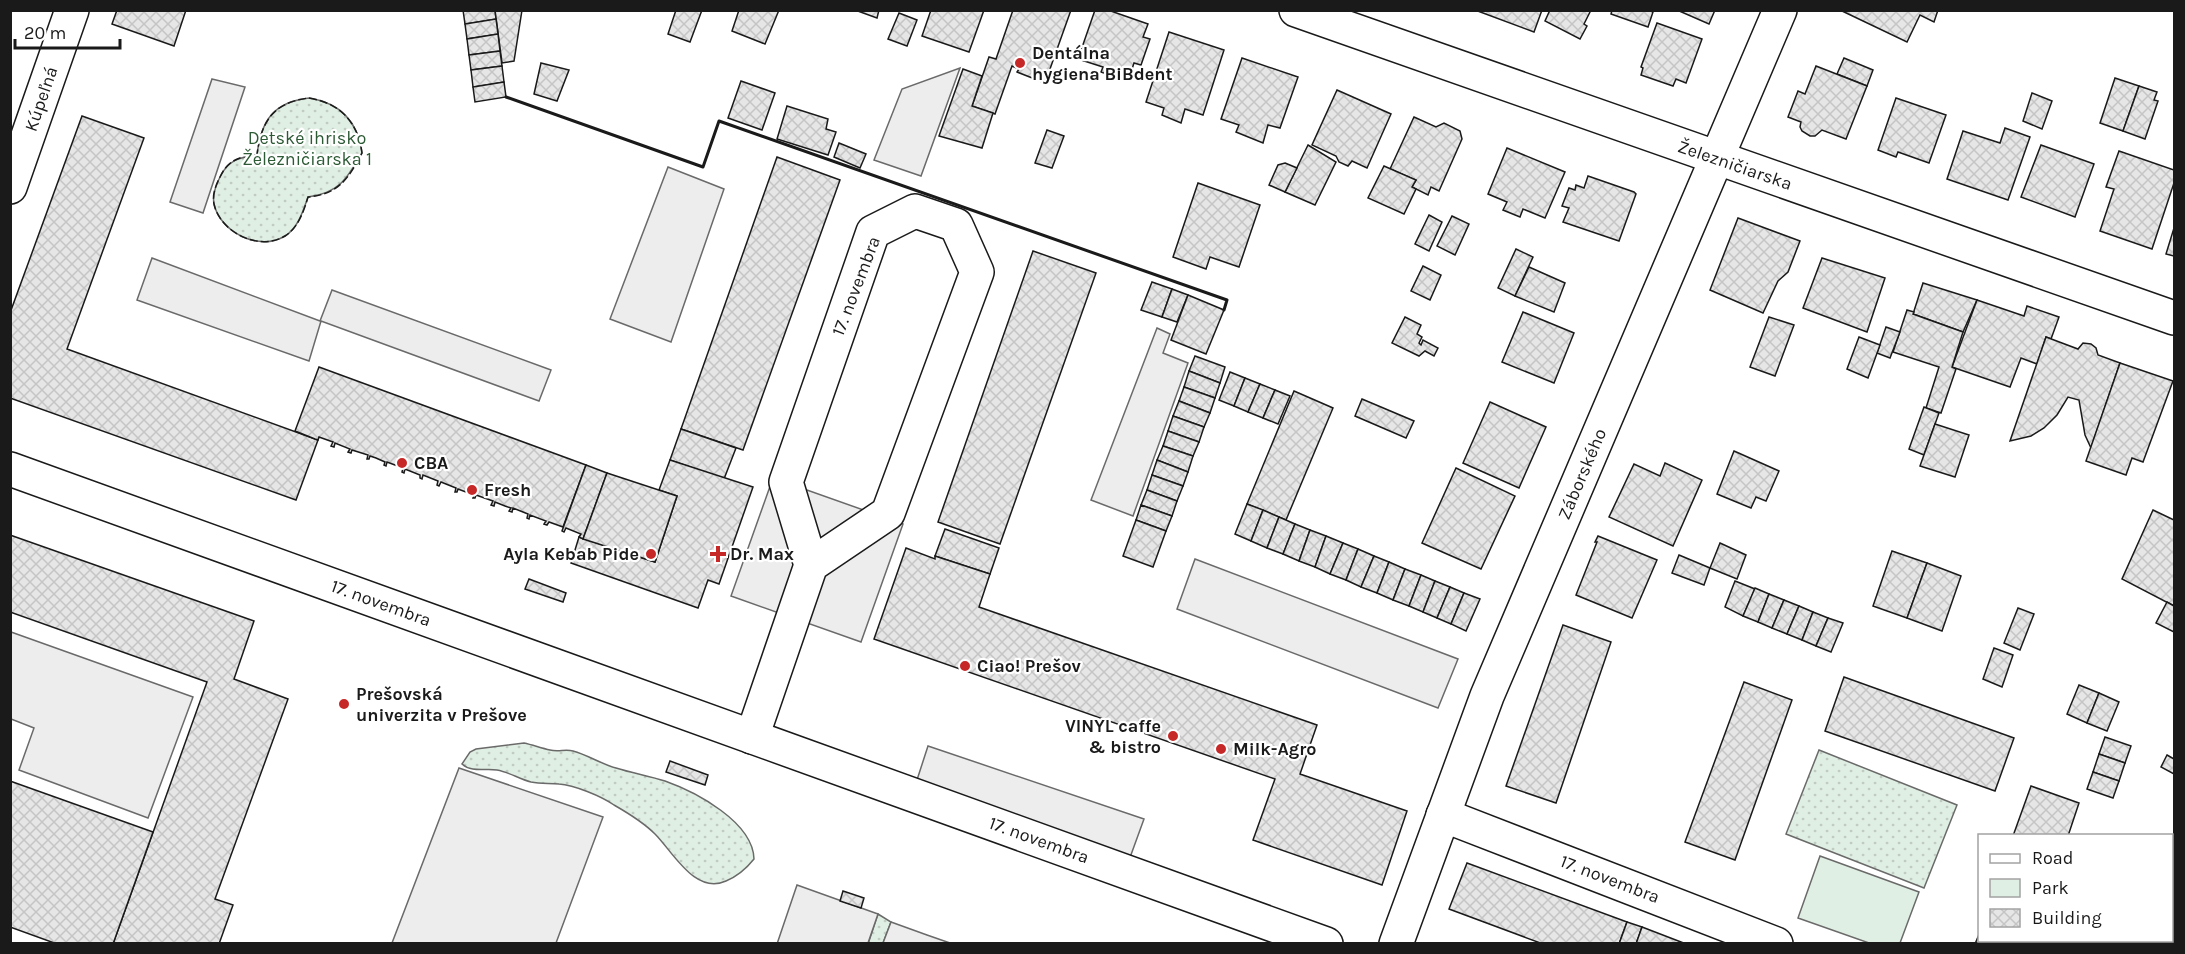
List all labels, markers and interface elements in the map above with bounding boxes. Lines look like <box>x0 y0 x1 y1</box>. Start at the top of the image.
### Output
scale bar <box>15 12 120 50</box>
text: 20 m <box>24 22 66 44</box>
place label: Dentálna hygiena BiBdent <box>1032 42 1173 85</box>
marker: Dentálna hygiena BiBdent <box>1013 56 1027 70</box>
street label: Kúpeľná <box>20 64 62 134</box>
park label: Detské ihrisko Železničiarska 1 <box>242 127 372 170</box>
street label: Železničiarska <box>1675 135 1795 195</box>
street label: 17. novembra <box>827 233 885 339</box>
street label: Záborského <box>1553 425 1611 523</box>
place label: CBA <box>414 452 448 474</box>
marker: CBA <box>395 456 409 470</box>
place label: Fresh <box>484 479 531 501</box>
marker: Fresh <box>465 483 479 497</box>
place label: Ayla Kebab Pide <box>503 543 639 565</box>
place label: Dr. Max <box>730 543 794 565</box>
marker: Ayla Kebab Pide <box>644 547 658 561</box>
marker: Dr. Max <box>711 547 725 561</box>
street label: 17. novembra <box>328 575 434 631</box>
place label: Ciao! Prešov <box>977 655 1082 677</box>
marker: Ciao! Prešov <box>958 659 972 673</box>
place label: Prešovská univerzita v Prešove <box>356 683 527 726</box>
marker: Prešovská univerzita v Prešove <box>337 697 351 711</box>
place label: VINYL caffe & bistro <box>1065 715 1161 758</box>
marker: VINYL caffe & bistro <box>1166 729 1180 743</box>
place label: Milk-Agro <box>1233 738 1317 760</box>
marker: Milk-Agro <box>1214 742 1228 756</box>
street label: 17. novembra <box>986 812 1092 868</box>
legend <box>1978 834 2173 942</box>
text: Road <box>2032 847 2073 869</box>
street label: 17. novembra <box>1557 850 1663 908</box>
text: Park <box>2032 877 2069 899</box>
text: Building <box>2032 907 2102 929</box>

